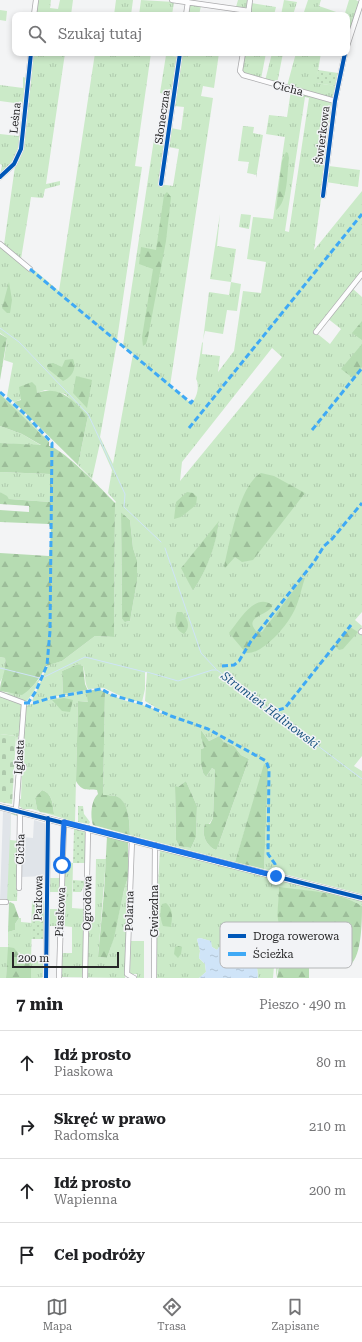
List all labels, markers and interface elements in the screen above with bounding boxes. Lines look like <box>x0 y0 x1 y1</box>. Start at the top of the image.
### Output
search box <box>12 12 350 56</box>
icon: search <box>26 23 48 45</box>
text: Szukaj tutaj <box>58 25 142 43</box>
street label: Cicha <box>271 78 304 99</box>
street label: Słoneczna <box>152 89 173 145</box>
street label: Leśna <box>7 102 24 134</box>
street label: Świerkowa <box>312 105 332 165</box>
water label: Strumień Halinowski <box>218 668 322 751</box>
street label: Iglasta <box>12 739 27 775</box>
street label: Cicha <box>14 834 27 864</box>
route start <box>53 856 71 874</box>
route end <box>267 867 285 885</box>
street label: Parkowa <box>32 875 45 921</box>
street label: Ogrodowa <box>81 876 94 930</box>
street label: Gwiezdna <box>148 885 161 937</box>
street label: Piaskowa <box>53 887 68 937</box>
street label: Polarna <box>123 891 136 931</box>
legend <box>220 922 352 968</box>
text: Droga rowerowa <box>253 930 339 943</box>
text: Ścieżka <box>253 947 293 961</box>
scale bar <box>12 950 119 969</box>
text: 200 m <box>18 952 49 965</box>
text: 7 min <box>16 994 63 1014</box>
text: Pieszo · 490 m <box>259 997 346 1012</box>
text: Idź prosto <box>54 1046 131 1064</box>
icon: ahead <box>16 1052 38 1074</box>
text: 80 m <box>316 1055 346 1070</box>
text: Piaskowa <box>54 1064 113 1079</box>
text: Skręć w prawo <box>54 1110 166 1128</box>
icon: right <box>16 1116 38 1138</box>
text: 210 m <box>309 1119 346 1134</box>
text: Radomska <box>54 1128 119 1143</box>
text: Idź prosto <box>54 1174 131 1192</box>
icon: ahead <box>16 1180 38 1202</box>
text: 200 m <box>309 1183 346 1198</box>
text: Wapienna <box>54 1192 117 1207</box>
icon: arrive <box>16 1244 38 1266</box>
text: Cel podróży <box>54 1246 145 1264</box>
tab: Mapa <box>43 1296 72 1333</box>
tab: Trasa <box>157 1296 186 1333</box>
tab: Zapisane <box>271 1296 319 1333</box>

